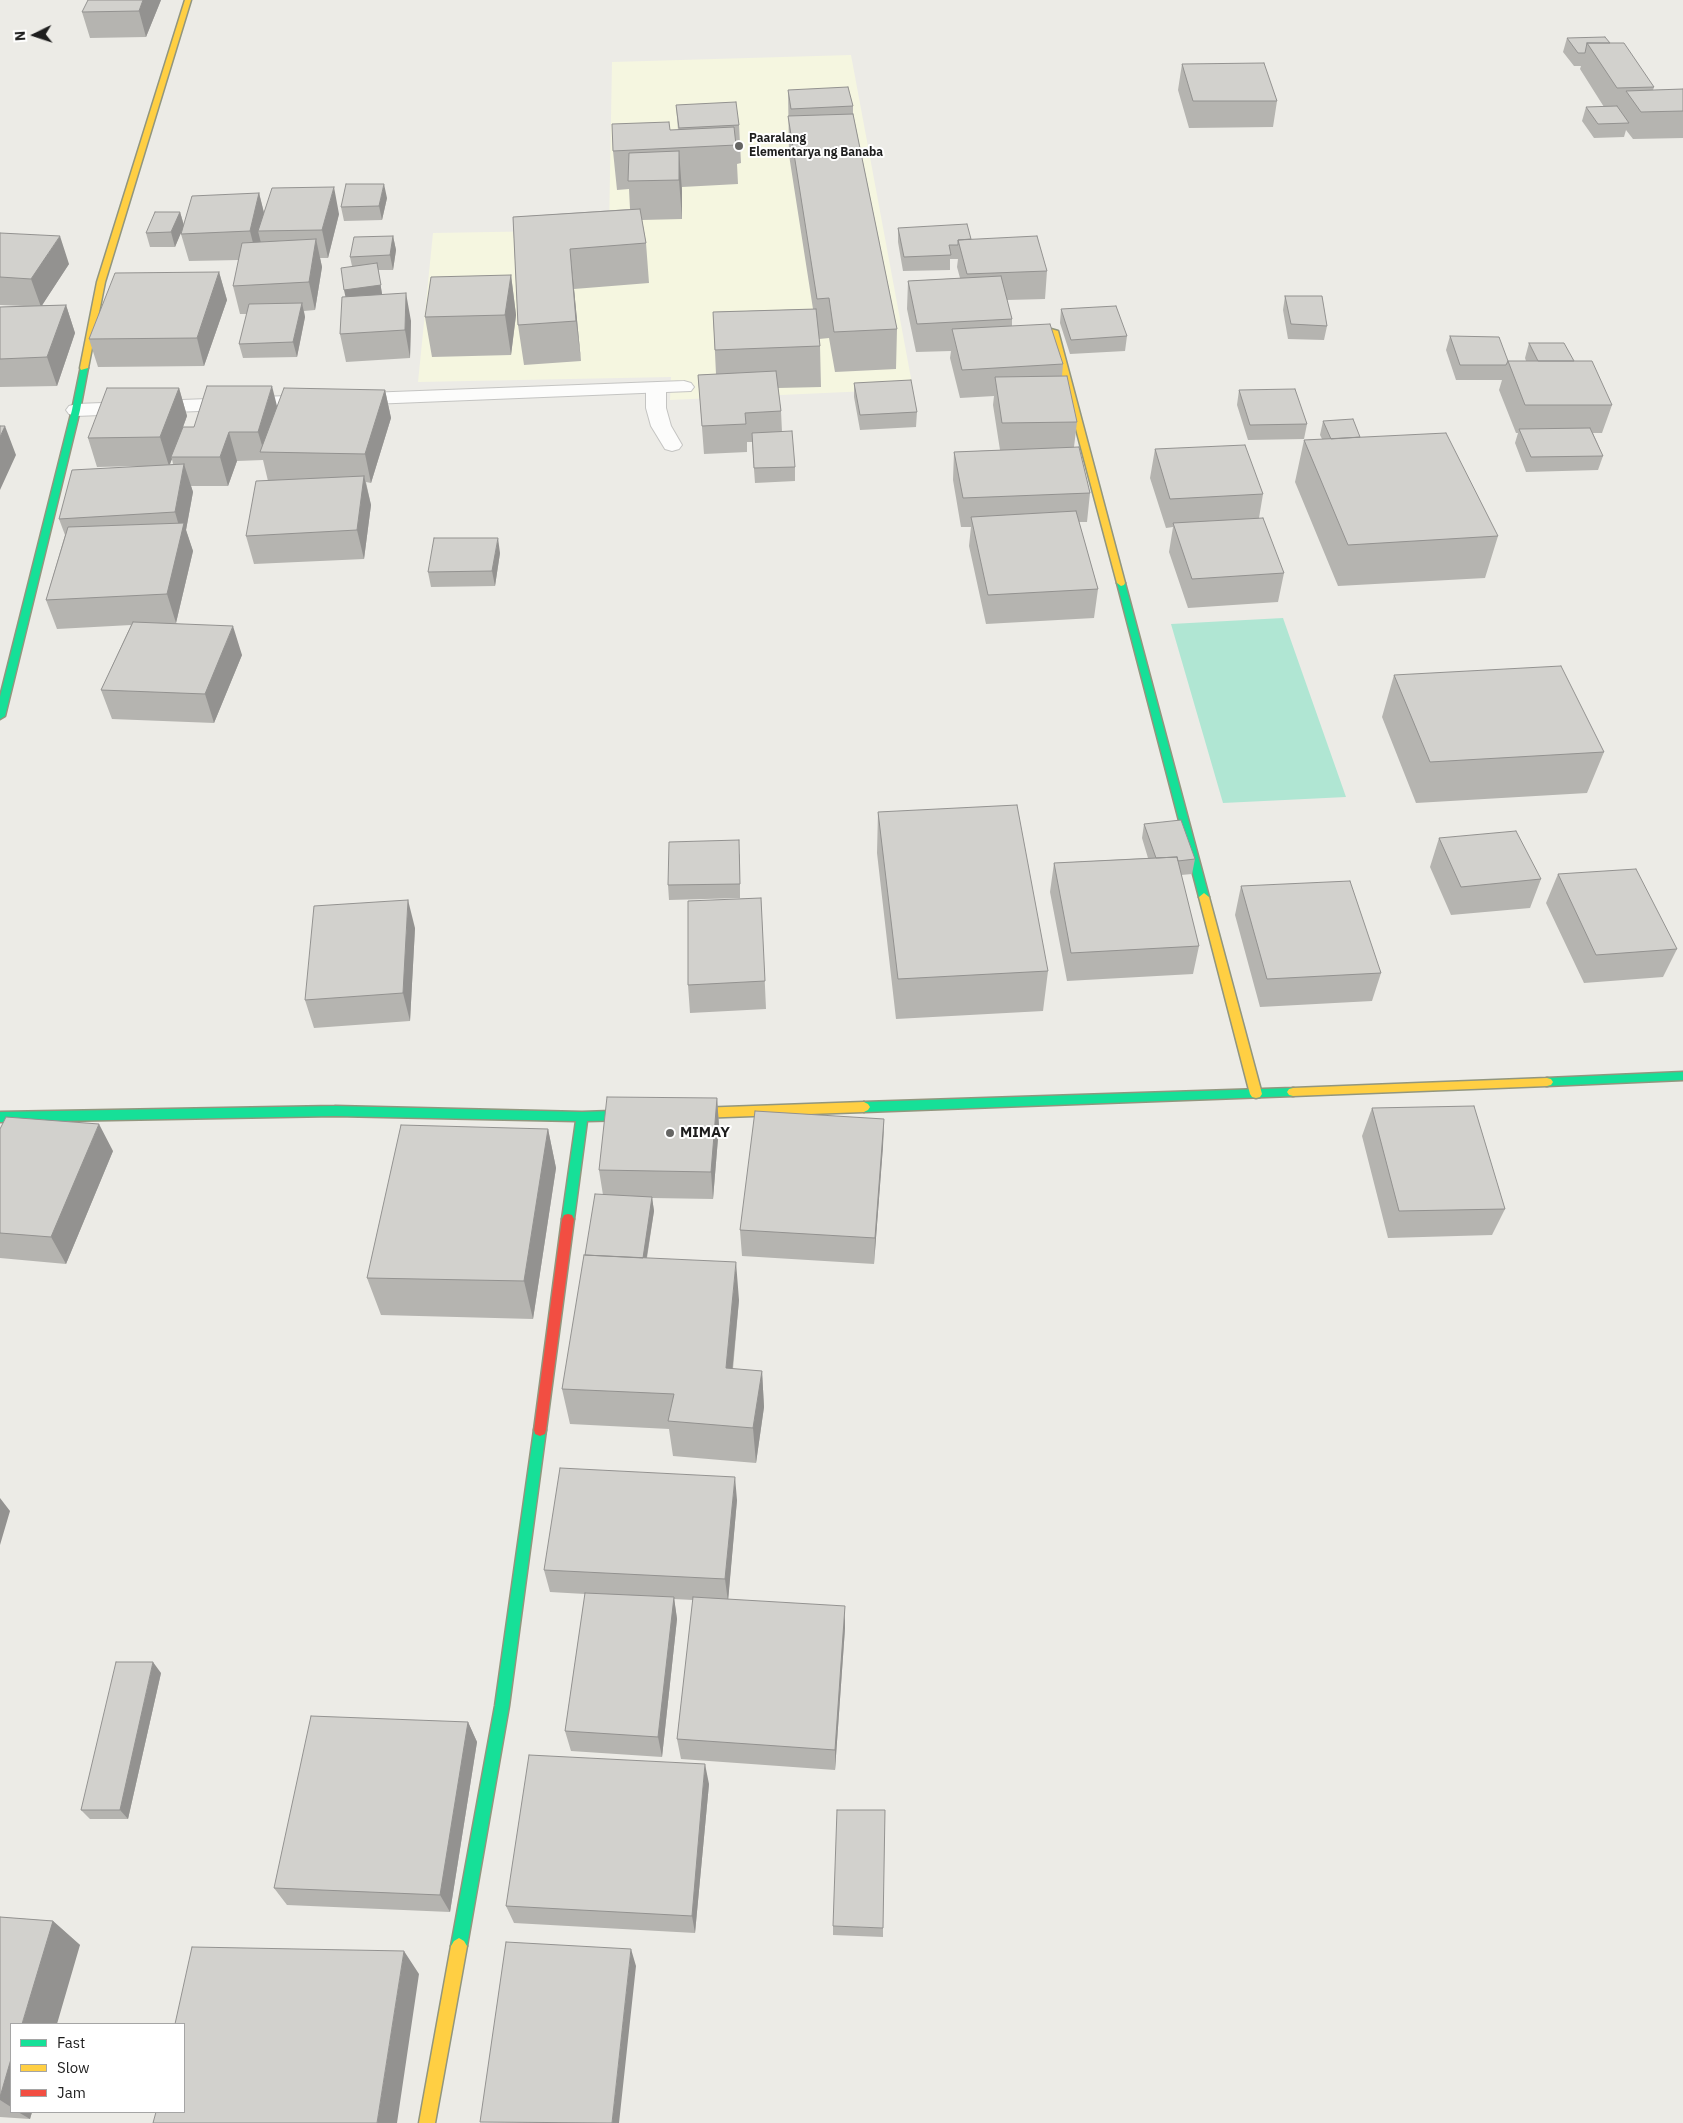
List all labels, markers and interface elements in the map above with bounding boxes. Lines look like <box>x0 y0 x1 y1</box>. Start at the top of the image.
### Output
north arrow <box>10 10 60 60</box>
text: N <box>11 30 29 42</box>
place label: Paaralang Elementarya ng Banaba <box>749 132 883 160</box>
marker: Paaralang Elementarya ng Banaba <box>733 140 745 152</box>
place label: MIMAY <box>680 1124 730 1142</box>
marker: MIMAY <box>664 1127 676 1139</box>
legend <box>10 2023 185 2113</box>
text: Fast <box>57 2033 85 2052</box>
text: Slow <box>57 2058 90 2077</box>
text: Jam <box>57 2083 86 2102</box>

